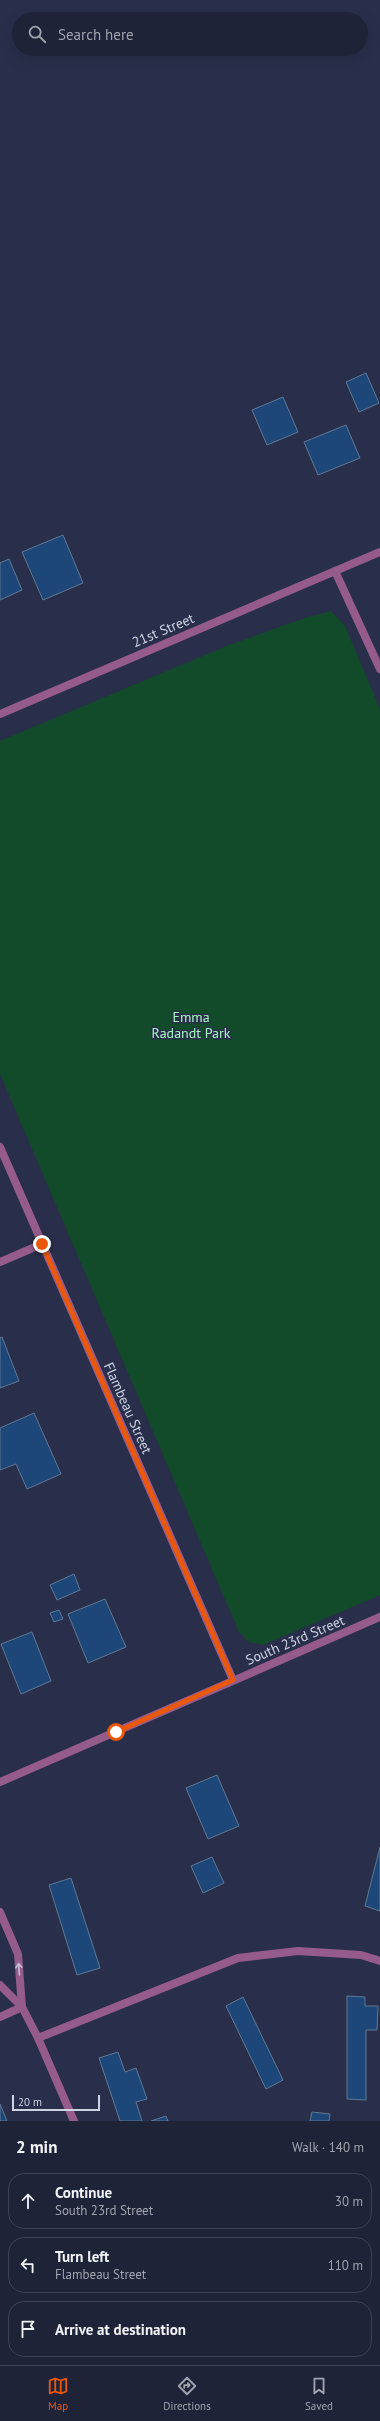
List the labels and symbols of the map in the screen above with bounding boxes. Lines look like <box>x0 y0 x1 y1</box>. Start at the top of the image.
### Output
street label: 21st Street <box>129 609 197 651</box>
park label: Emma Radandt Park <box>151 1008 231 1042</box>
route end <box>33 1235 51 1253</box>
street label: Flambeau Street <box>100 1359 156 1457</box>
street label: South 23rd Street <box>243 1611 347 1669</box>
route start <box>107 1723 125 1741</box>
one-way arrow <box>16 1963 23 1976</box>
scale bar <box>12 2093 100 2112</box>

